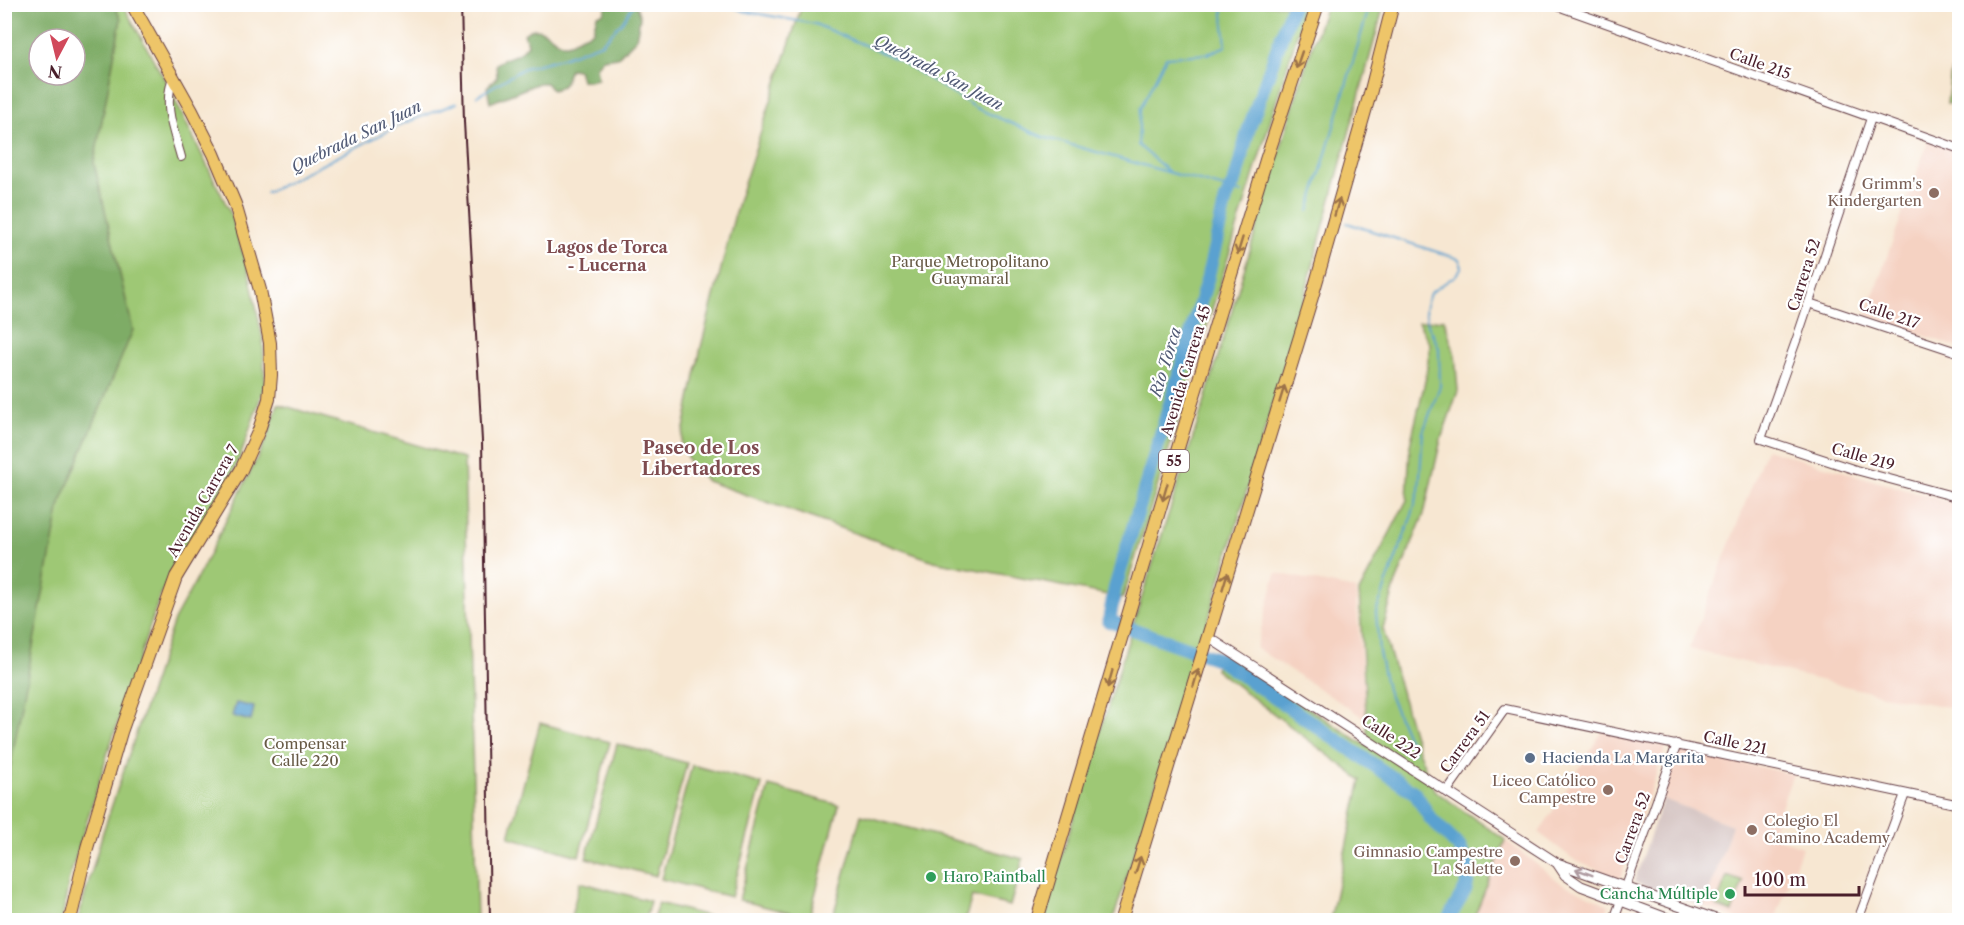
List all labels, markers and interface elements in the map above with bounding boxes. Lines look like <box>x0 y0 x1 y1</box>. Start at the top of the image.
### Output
north arrow <box>27 27 87 87</box>
water label: Quebrada San Juan <box>871 30 1007 114</box>
street label: Calle 215 <box>1727 44 1793 83</box>
one-way arrow <box>1293 50 1304 69</box>
text: N <box>47 61 63 83</box>
water label: Quebrada San Juan <box>287 96 425 176</box>
place label: Grimm's Kindergarten <box>1827 174 1923 210</box>
marker: Grimm's Kindergarten <box>1927 186 1941 200</box>
one-way arrow <box>1332 198 1343 217</box>
one-way arrow <box>1234 236 1245 255</box>
street label: Carrera 52 <box>1783 236 1824 313</box>
district label: Lagos de Torca - Lucerna <box>546 237 669 275</box>
park label: Parque Metropolitano Guaymaral <box>891 252 1049 288</box>
street label: Calle 217 <box>1856 294 1923 333</box>
street label: Avenida Carrera 45 <box>1156 303 1215 440</box>
water label: Río Torca <box>1144 324 1185 401</box>
one-way arrow <box>1277 385 1288 404</box>
district label: Paseo de Los Libertadores <box>642 437 760 480</box>
street label: Calle 219 <box>1830 438 1897 475</box>
street label: Avenida Carrera 7 <box>162 441 243 561</box>
road number: 55 <box>1159 450 1189 472</box>
one-way arrow <box>1159 482 1170 501</box>
one-way arrow <box>1220 572 1231 591</box>
one-way arrow <box>1104 669 1115 688</box>
one-way arrow <box>1191 669 1202 688</box>
street label: Carrera 51 <box>1436 706 1494 777</box>
street label: Calle 222 <box>1358 710 1424 763</box>
street label: Calle 221 <box>1702 727 1769 759</box>
park label: Compensar Calle 220 <box>264 734 347 770</box>
place label: Hacienda La Margarita <box>1542 748 1704 767</box>
marker: Hacienda La Margarita <box>1523 751 1537 765</box>
place label: Liceo Católico Campestre <box>1492 771 1596 807</box>
marker: Liceo Católico Campestre <box>1601 783 1615 797</box>
street label: Carrera 52 <box>1611 789 1654 866</box>
place label: Colegio El Camino Academy <box>1764 811 1891 847</box>
marker: Colegio El Camino Academy <box>1745 823 1759 837</box>
place label: Gimnasio Campestre La Salette <box>1353 842 1503 878</box>
marker: Gimnasio Campestre La Salette <box>1508 854 1522 868</box>
one-way arrow <box>1133 856 1144 875</box>
scale bar <box>1745 859 1859 897</box>
one-way arrow <box>1575 865 1594 876</box>
place label: Haro Paintball <box>943 867 1046 886</box>
text: 100 m <box>1754 869 1806 891</box>
marker: Haro Paintball <box>924 870 938 884</box>
place label: Cancha Múltiple <box>1600 884 1718 903</box>
marker: Cancha Múltiple <box>1723 887 1737 901</box>

